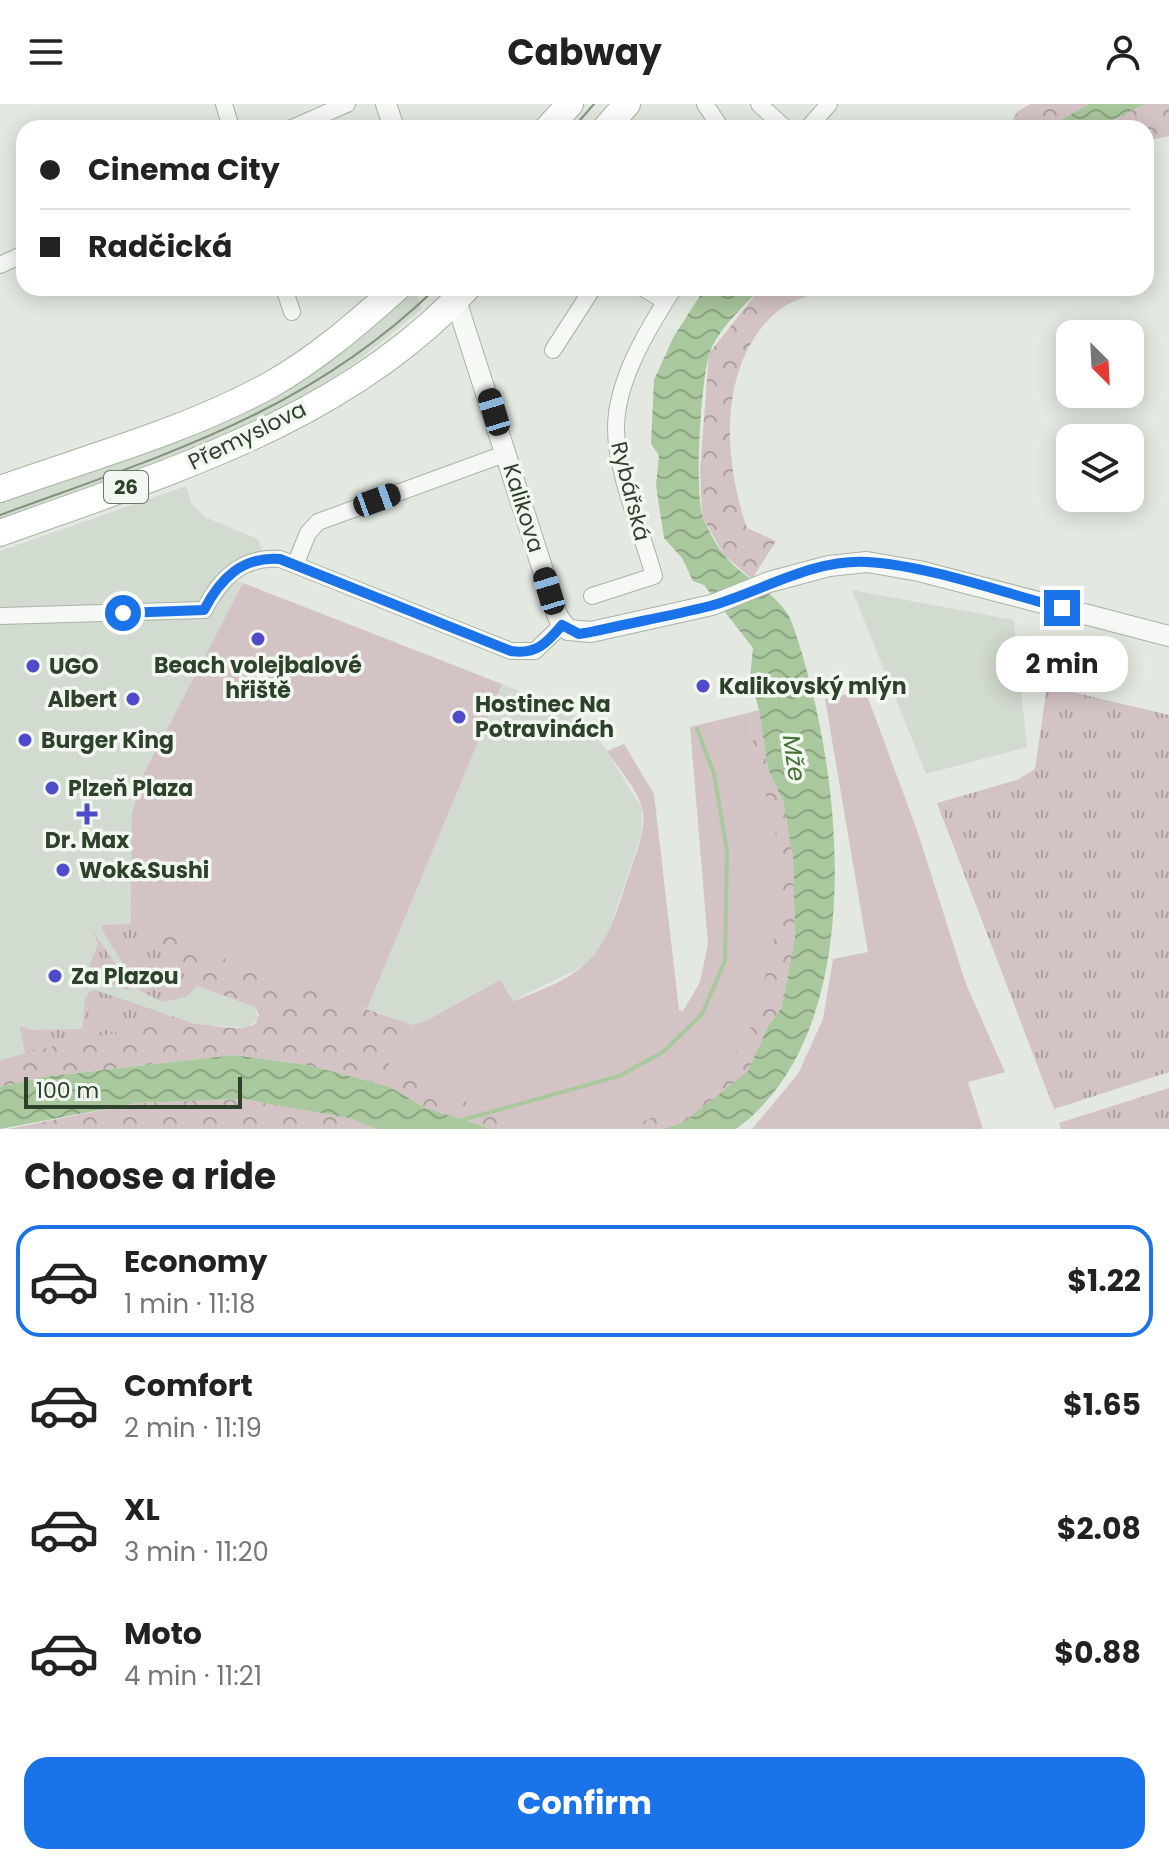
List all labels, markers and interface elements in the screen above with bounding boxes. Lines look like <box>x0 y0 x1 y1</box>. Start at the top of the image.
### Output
text: Cabway <box>507 27 662 78</box>
icon: menu <box>24 30 68 74</box>
icon: person <box>1101 30 1145 74</box>
text: Cinema City <box>88 148 280 191</box>
text: Radčická <box>88 225 232 268</box>
north arrow <box>1056 320 1144 408</box>
map controls <box>1056 320 1144 512</box>
car <box>476 386 512 438</box>
street label: Přemyslova <box>183 394 311 477</box>
button: layers <box>1056 424 1144 512</box>
street label: Rybářská <box>603 438 658 544</box>
street label: Kalikova <box>495 460 552 556</box>
road number: 26 <box>104 471 148 503</box>
car <box>350 481 404 519</box>
car <box>531 565 567 617</box>
route end <box>1044 590 1080 626</box>
route start <box>105 595 141 631</box>
marker: Beach volejbalové hřiště <box>249 630 267 648</box>
callout: 2 min <box>996 636 1128 692</box>
text: 2 min <box>1025 646 1099 682</box>
place label: Beach volejbalové hřiště <box>154 650 362 706</box>
place label: UGO <box>49 651 99 682</box>
marker: UGO <box>24 657 42 675</box>
place label: Kalikovský mlýn <box>719 671 907 702</box>
marker: Kalikovský mlýn <box>694 677 712 695</box>
place label: Albert <box>47 684 117 715</box>
place label: Hostinec Na Potravinách <box>475 689 614 745</box>
marker: Albert <box>124 690 142 708</box>
marker: Hostinec Na Potravinách <box>450 708 468 726</box>
place label: Burger King <box>41 725 174 756</box>
marker: Burger King <box>16 731 34 749</box>
water label: Mže <box>775 733 814 783</box>
place label: Plzeň Plaza <box>68 773 193 804</box>
marker: Plzeň Plaza <box>43 779 61 797</box>
marker: Dr. Max <box>78 805 96 823</box>
place label: Dr. Max <box>45 825 129 856</box>
place label: Wok&Sushi <box>79 855 209 886</box>
marker: Wok&Sushi <box>54 861 72 879</box>
place label: Za Plazou <box>71 961 179 992</box>
marker: Za Plazou <box>46 967 64 985</box>
scale bar <box>24 1073 242 1109</box>
text: 100 m <box>36 1075 99 1106</box>
text: Choose a ride <box>24 1151 276 1202</box>
text: Economy <box>124 1240 268 1283</box>
icon: car <box>28 1245 100 1317</box>
text: $1.22 <box>1067 1259 1141 1302</box>
text: 1 min · 11:18 <box>124 1286 255 1322</box>
text: Comfort <box>124 1364 253 1407</box>
icon: car <box>28 1369 100 1441</box>
text: $1.65 <box>1063 1383 1141 1426</box>
text: 2 min · 11:19 <box>124 1410 262 1446</box>
text: XL <box>124 1488 160 1531</box>
icon: car <box>28 1493 100 1565</box>
text: $2.08 <box>1057 1507 1141 1550</box>
text: 3 min · 11:20 <box>124 1534 269 1570</box>
text: Moto <box>124 1612 202 1655</box>
icon: car <box>28 1617 100 1689</box>
text: $0.88 <box>1054 1631 1141 1674</box>
text: 4 min · 11:21 <box>124 1658 262 1694</box>
button: Confirm <box>24 1757 1145 1849</box>

